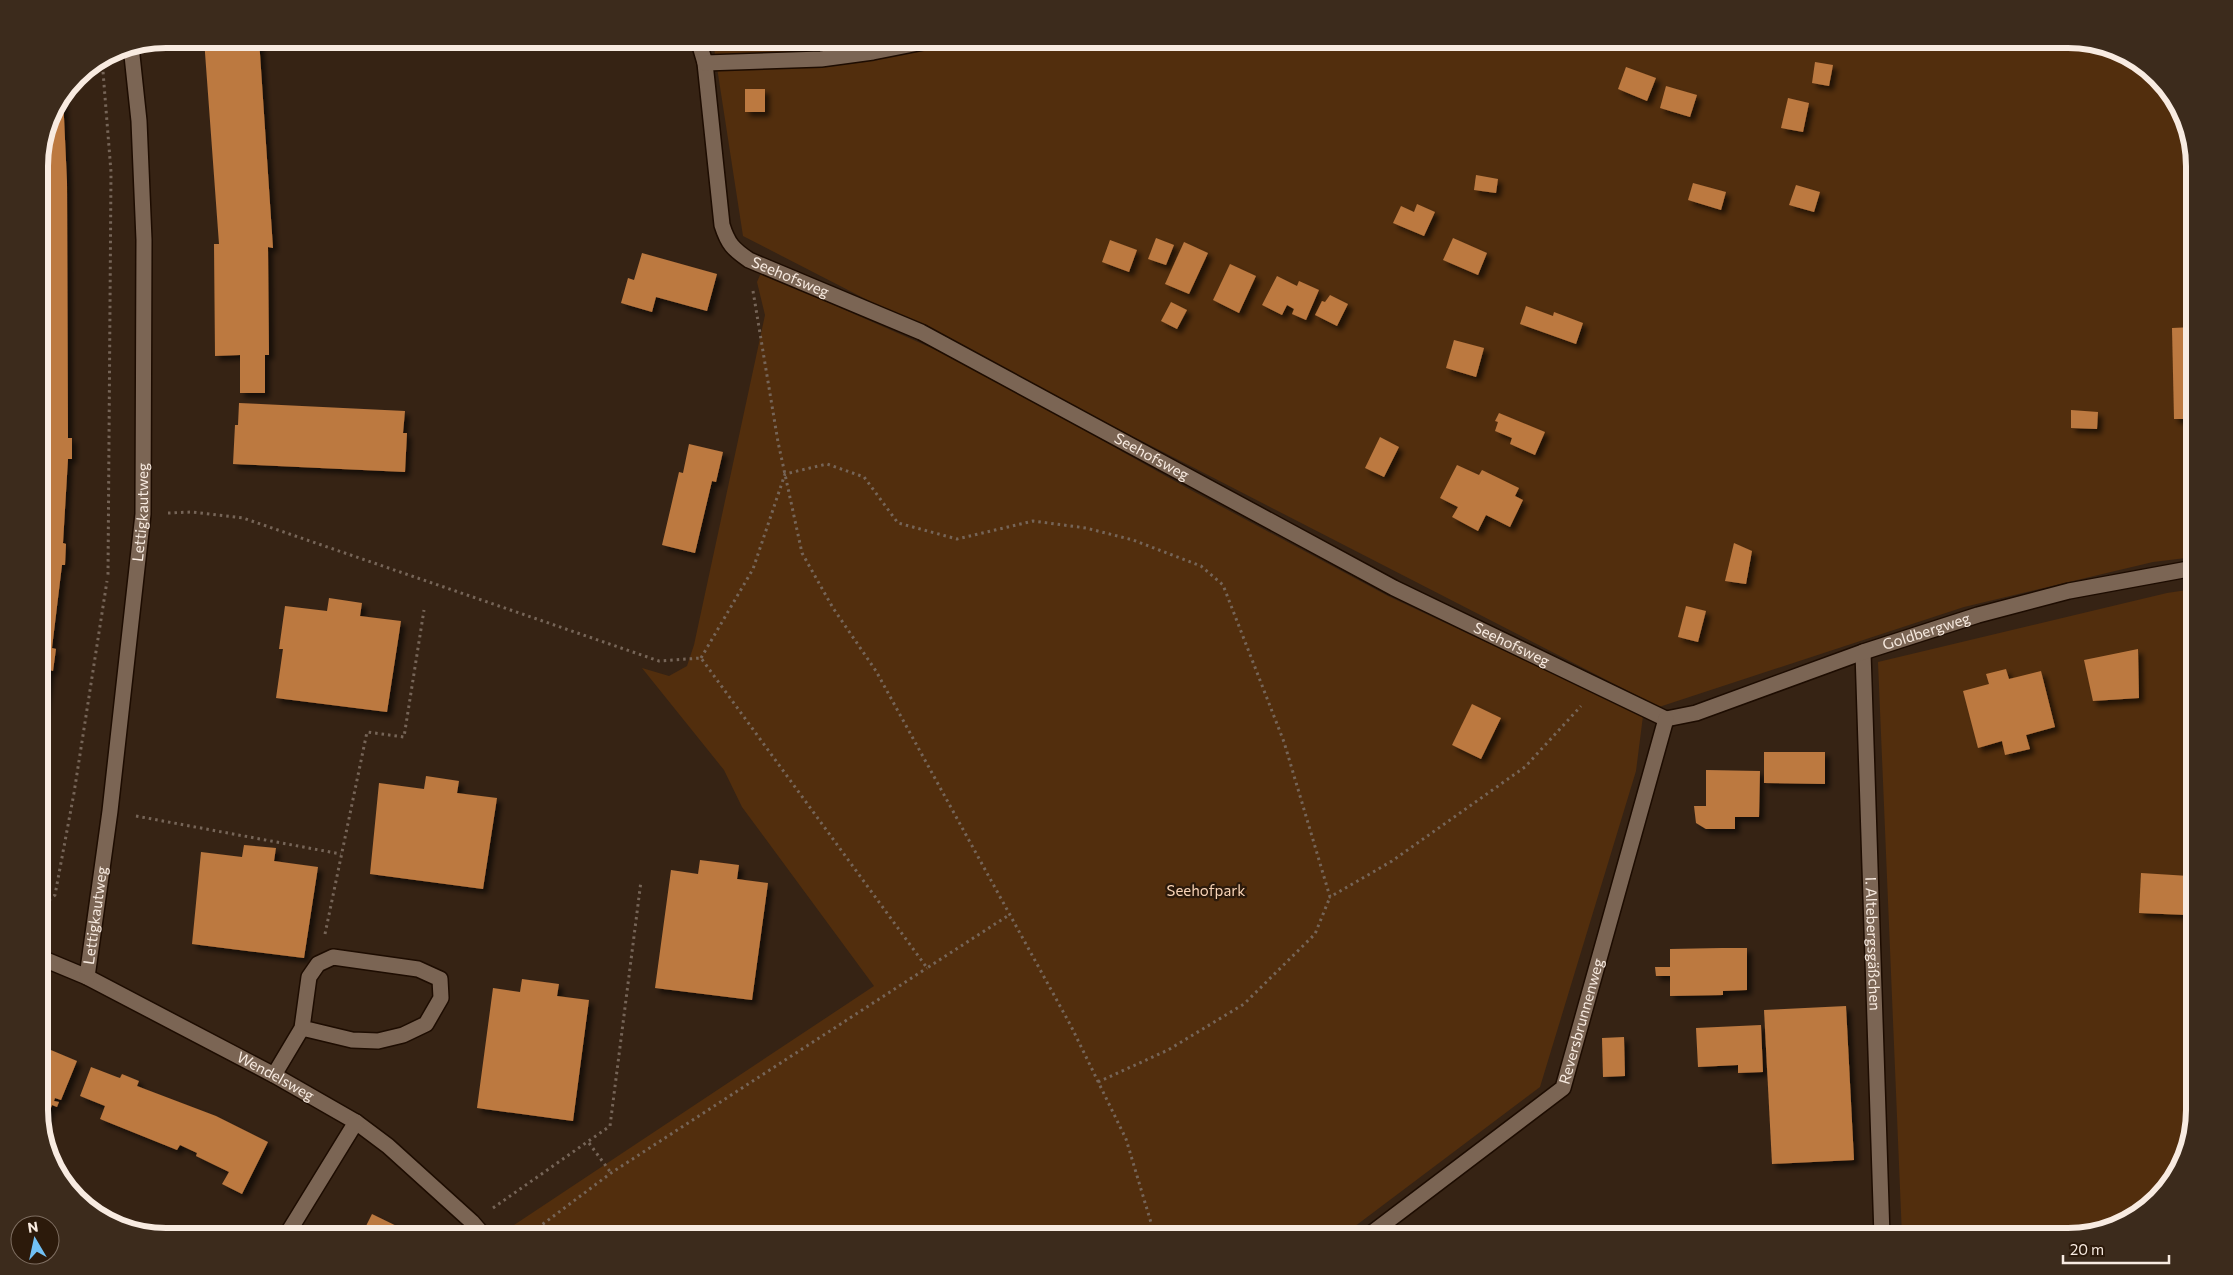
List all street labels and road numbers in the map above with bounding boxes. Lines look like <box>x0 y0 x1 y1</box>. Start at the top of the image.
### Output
street label: Seehofsweg <box>749 252 832 301</box>
street label: Seehofsweg <box>1112 428 1193 483</box>
street label: Lettigkautweg <box>128 463 151 563</box>
street label: Goldbergweg <box>1880 608 1972 653</box>
street label: Seehofsweg <box>1471 618 1553 670</box>
street label: Lettigkautweg <box>79 865 110 966</box>
street label: I. Altebergsgäßchen <box>1862 877 1885 1011</box>
street label: Reversbrunnenweg <box>1555 956 1607 1086</box>
street label: Wendelsweg <box>234 1047 318 1104</box>

